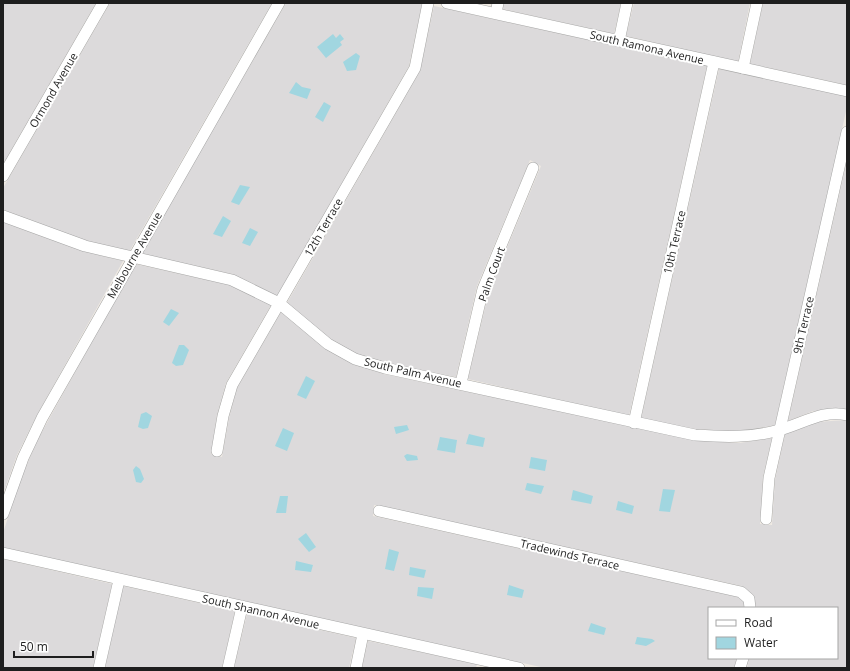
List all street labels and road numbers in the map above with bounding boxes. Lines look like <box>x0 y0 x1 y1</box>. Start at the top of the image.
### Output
street label: South Ramona Avenue <box>588 27 706 67</box>
street label: Ormond Avenue <box>25 50 81 130</box>
street label: 12th Terrace <box>300 195 346 259</box>
street label: Melbourne Avenue <box>103 209 165 301</box>
street label: 10th Terrace <box>659 209 689 275</box>
street label: Palm Court <box>474 244 508 303</box>
street label: 9th Terrace <box>789 295 817 355</box>
street label: South Palm Avenue <box>363 353 463 391</box>
street label: Tradewinds Terrace <box>519 535 621 573</box>
street label: South Shannon Avenue <box>201 590 321 632</box>

